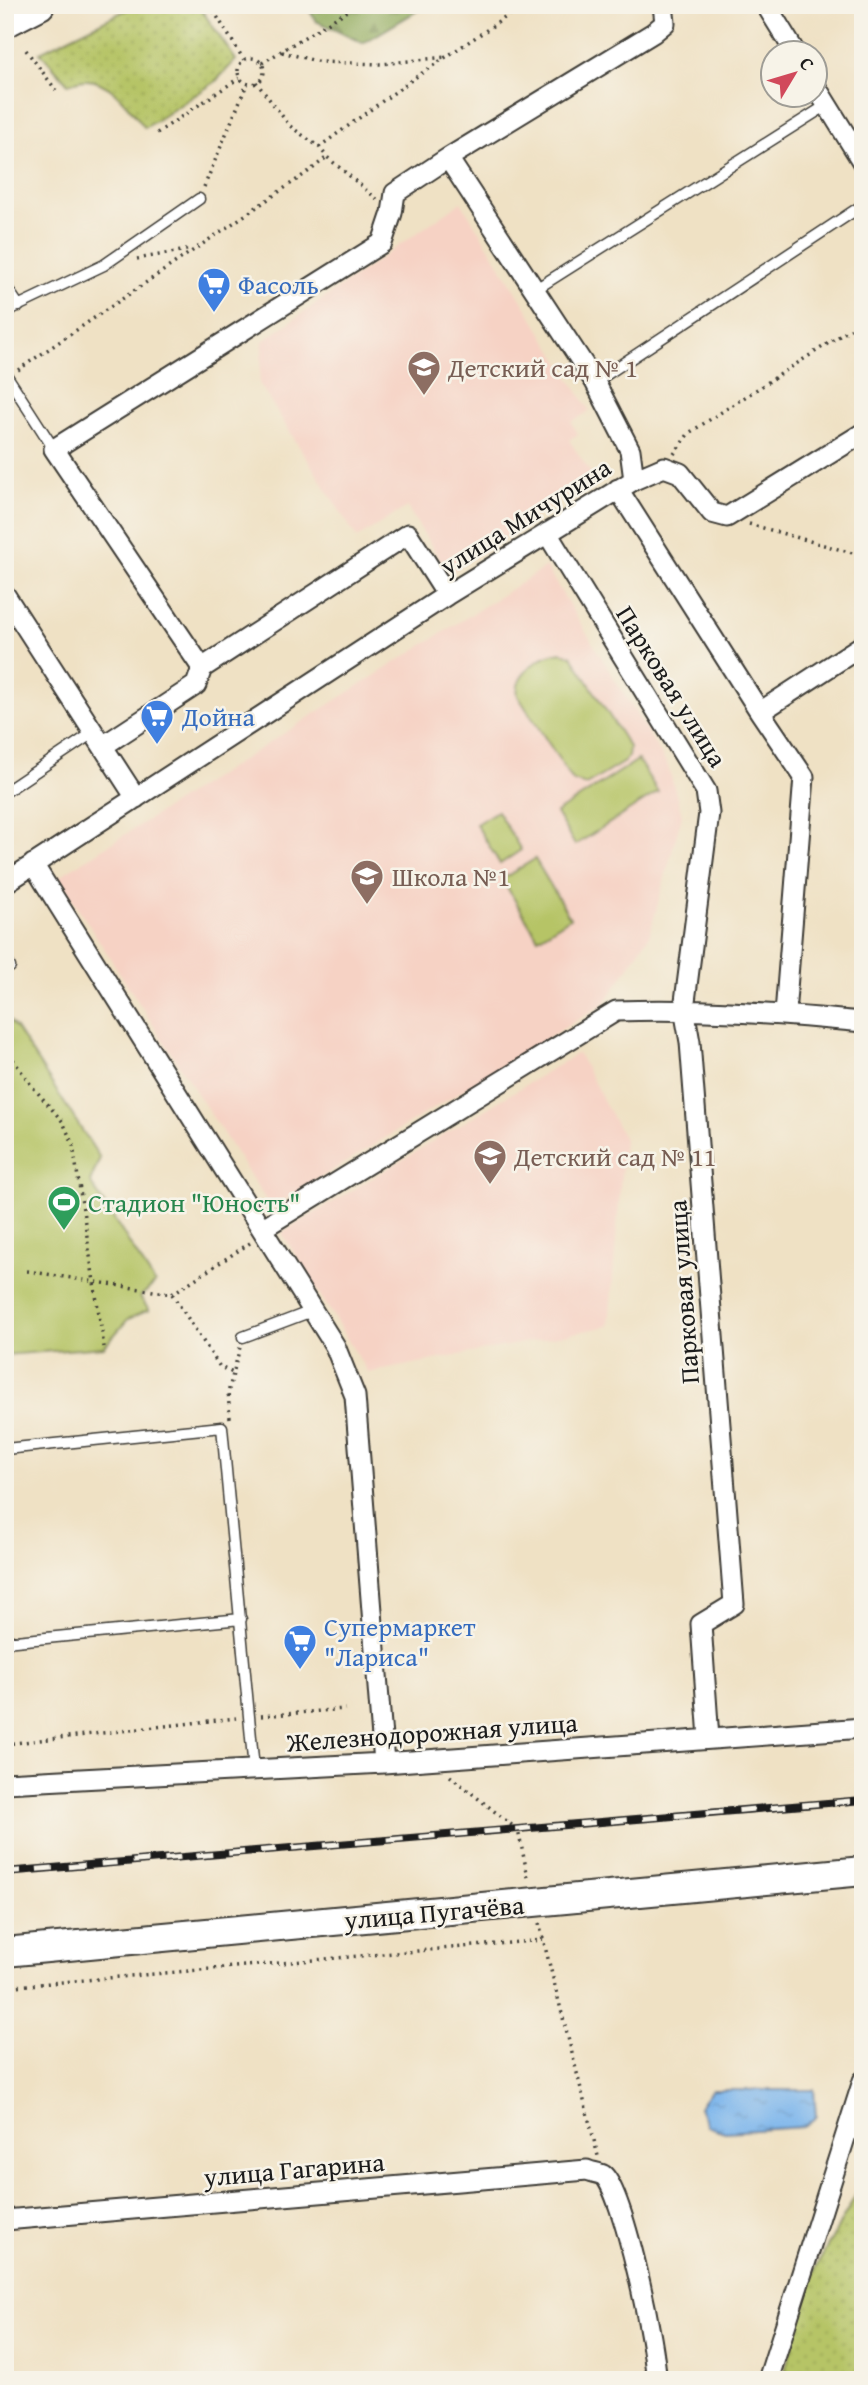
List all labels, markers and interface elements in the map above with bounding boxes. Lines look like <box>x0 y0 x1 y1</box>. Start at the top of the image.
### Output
north arrow <box>760 38 830 108</box>
text: С <box>793 51 822 77</box>
supermarket icon: Фасоль <box>195 265 233 314</box>
place label: Фасоль <box>238 265 319 304</box>
school or university icon: Детский сад № 1 <box>405 348 443 397</box>
place label: Детский сад № 1 <box>447 348 638 387</box>
street label: улица Мичурина <box>431 447 619 585</box>
street label: Парковая улица <box>607 598 738 775</box>
supermarket icon: Дойна <box>138 697 176 746</box>
place label: Дойна <box>181 697 255 736</box>
school or university icon: Школа №1 <box>348 857 386 906</box>
place label: Школа №1 <box>392 857 510 896</box>
school or university icon: Детский сад № 11 <box>471 1137 509 1186</box>
place label: Детский сад № 11 <box>513 1137 716 1176</box>
sports icon: Стадион "Юность" <box>45 1183 83 1232</box>
place label: Стадион "Юность" <box>88 1183 301 1222</box>
street label: Парковая улица <box>657 1198 709 1385</box>
place label: Супермаркет "Лариса" <box>324 1607 476 1676</box>
supermarket icon: Супермаркет "Лариса" <box>281 1622 319 1671</box>
street label: Железнодорожная улица <box>284 1702 579 1762</box>
street label: улица Пугачёва <box>341 1885 526 1939</box>
street label: улица Гагарина <box>201 2142 387 2196</box>

